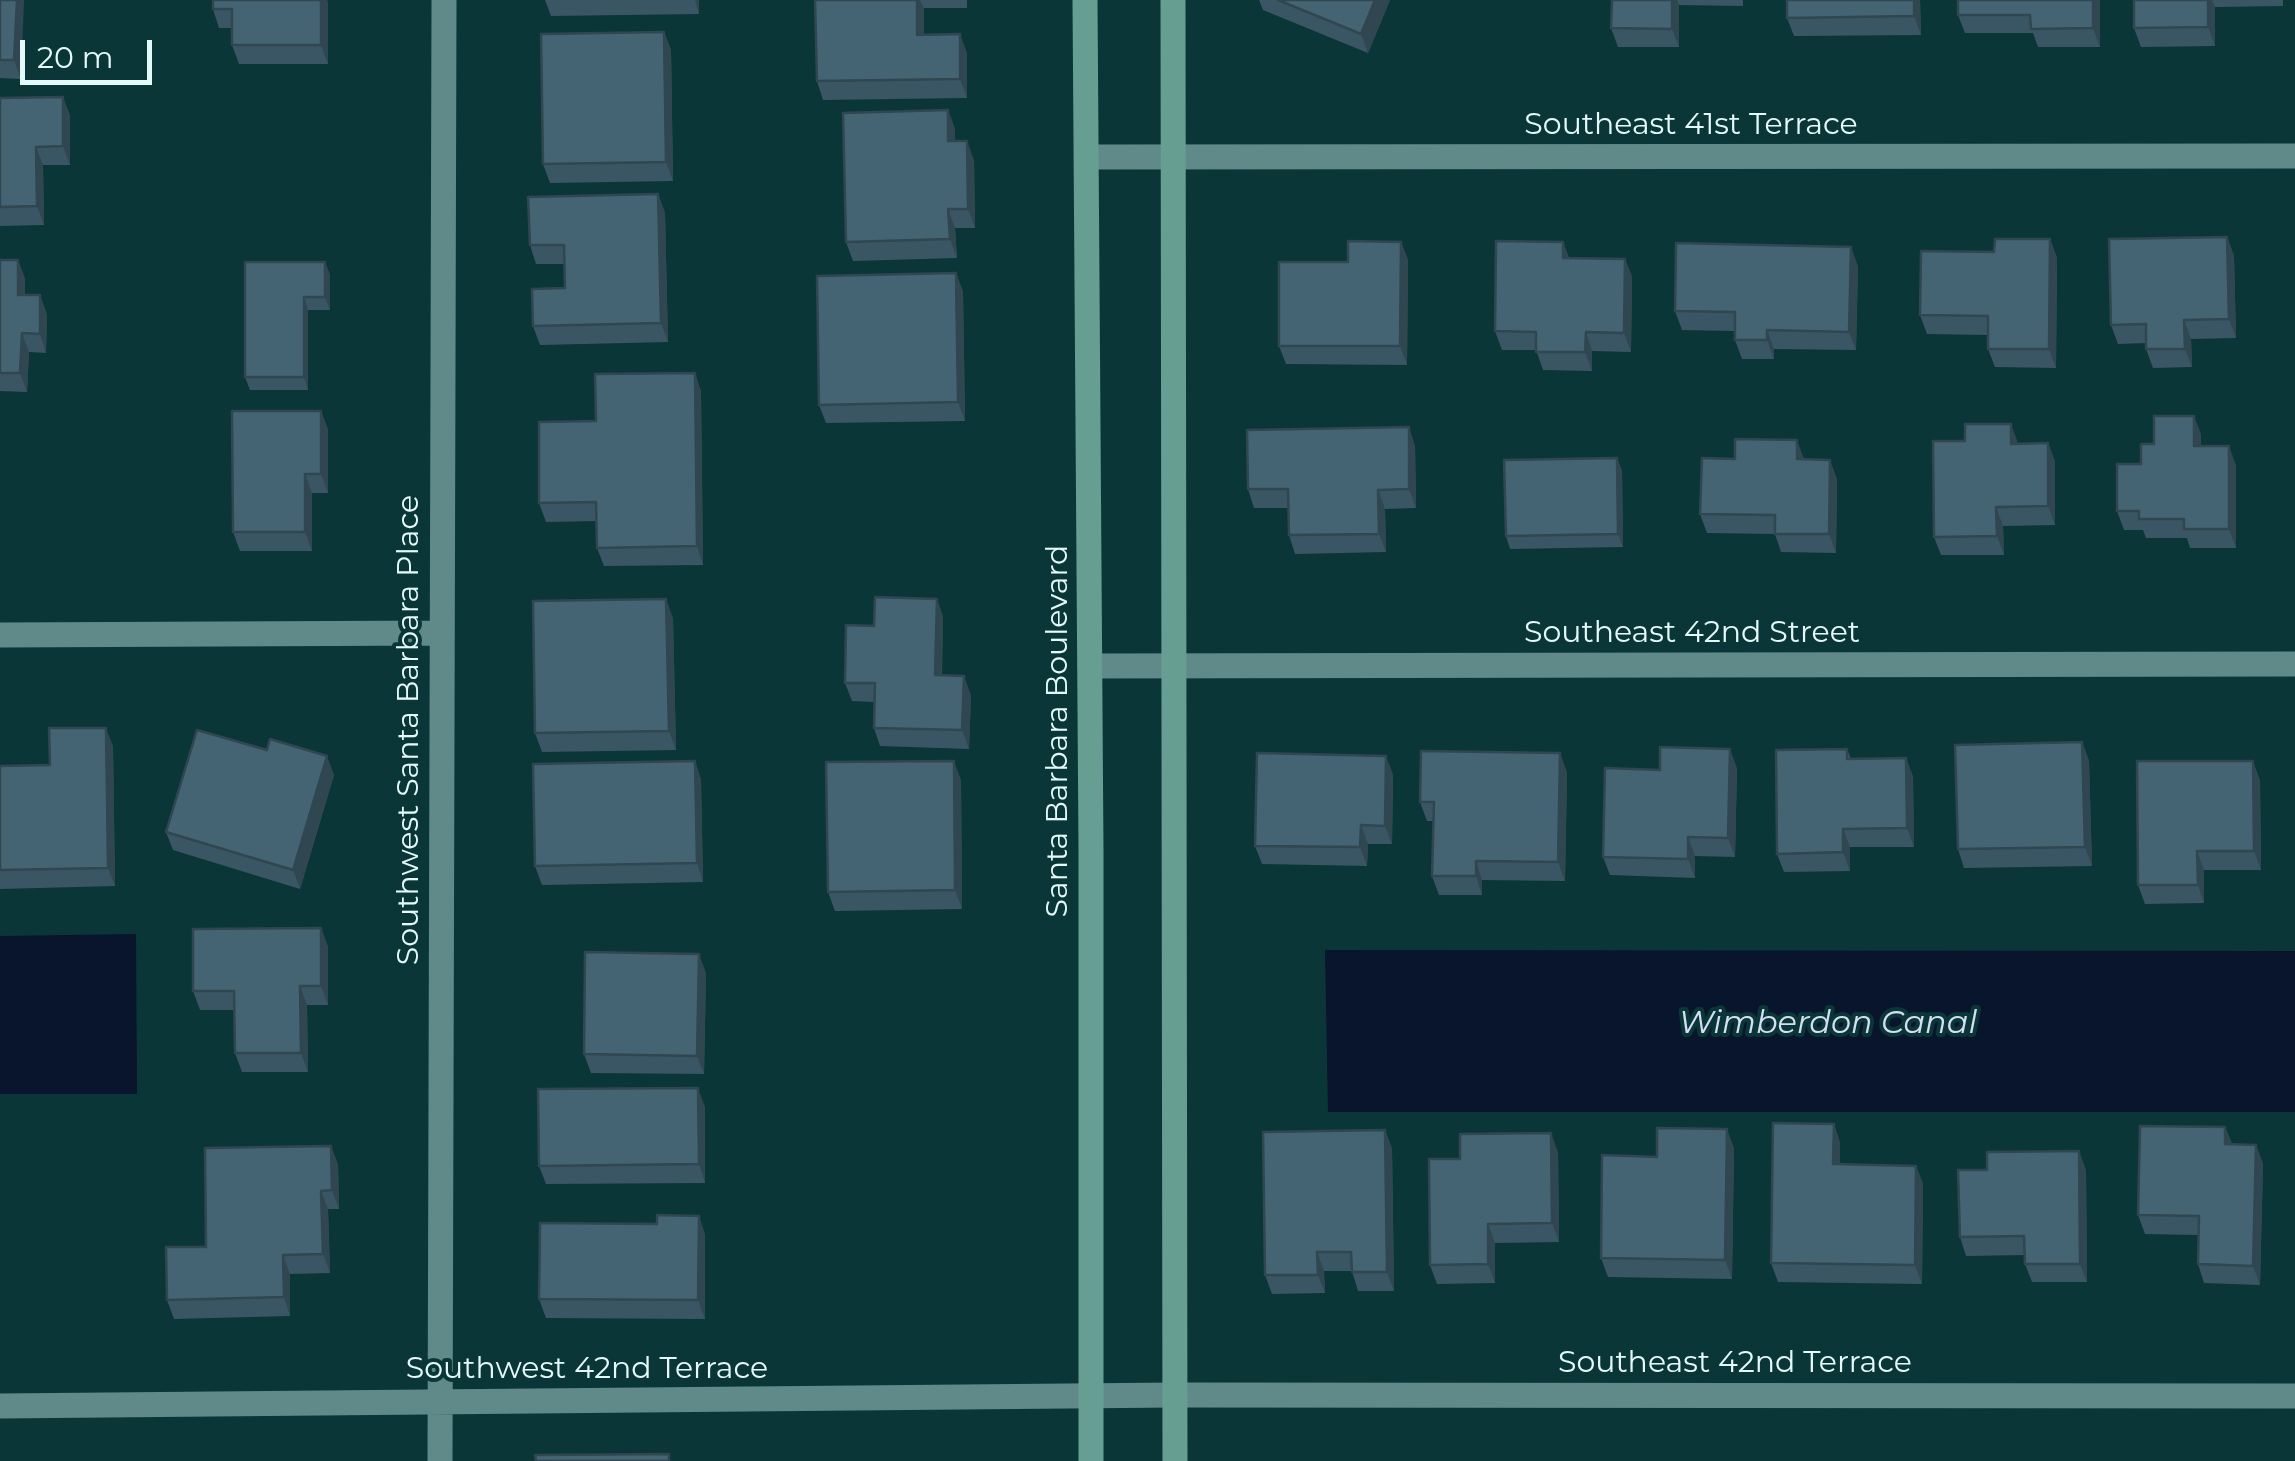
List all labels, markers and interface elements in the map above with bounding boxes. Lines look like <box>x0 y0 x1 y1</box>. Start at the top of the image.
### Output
scale bar <box>25 20 158 82</box>
text: 20 m <box>37 39 114 76</box>
street label: Southeast 41st Terrace <box>1524 107 1858 143</box>
street label: Southwest Santa Barbara Place <box>391 495 427 965</box>
street label: Santa Barbara Boulevard <box>1040 545 1076 917</box>
street label: Southeast 42nd Street <box>1524 615 1860 651</box>
water label: Wimberdon Canal <box>1679 1005 1977 1043</box>
street label: Southeast 42nd Terrace <box>1558 1345 1912 1381</box>
street label: Southwest 42nd Terrace <box>406 1351 768 1387</box>

